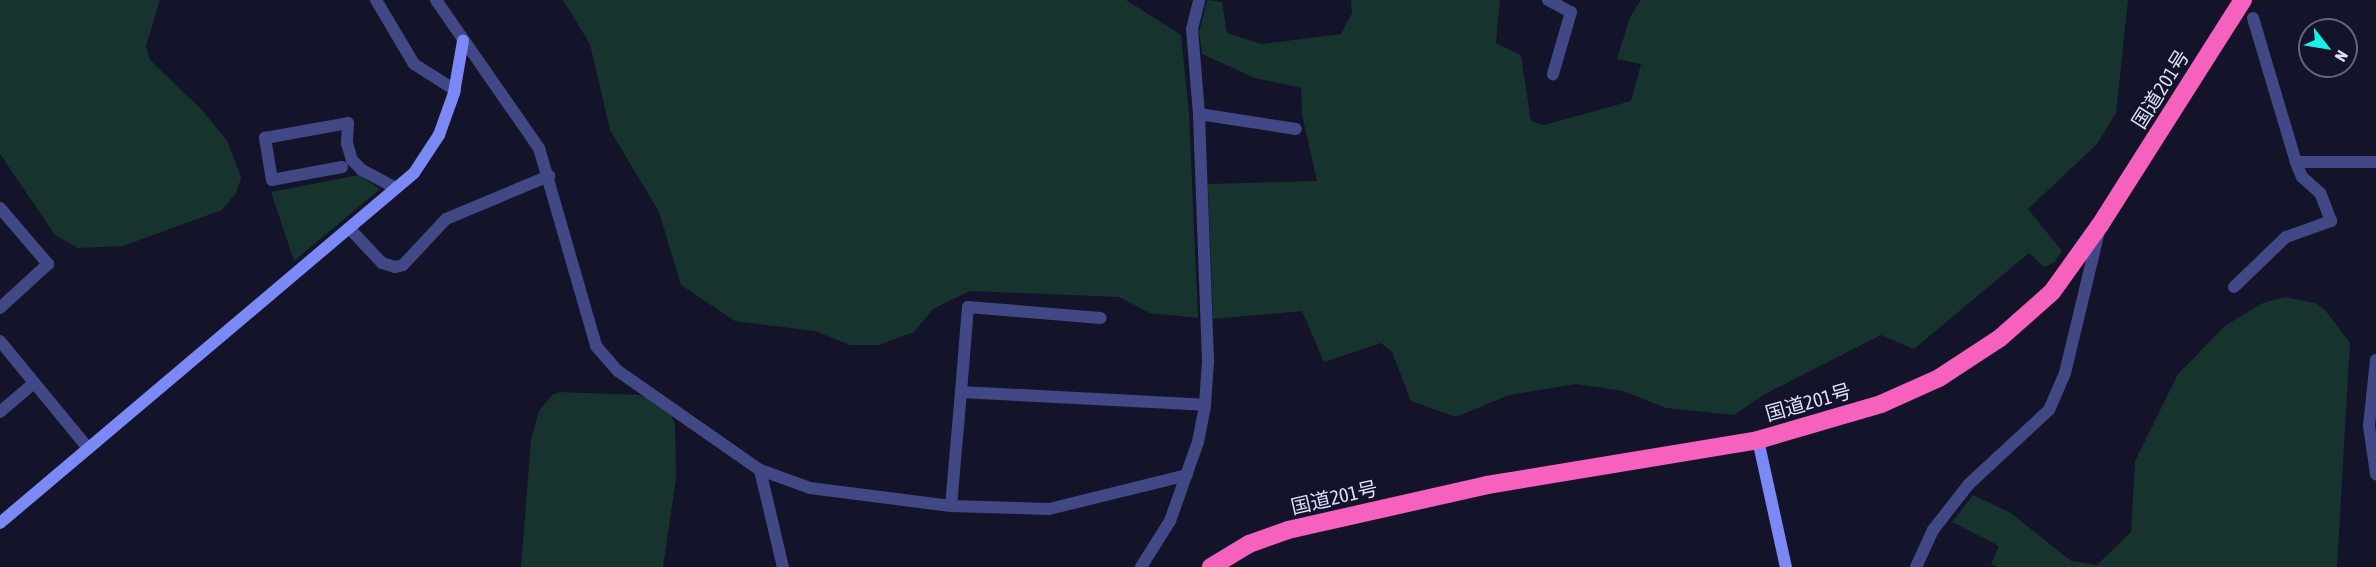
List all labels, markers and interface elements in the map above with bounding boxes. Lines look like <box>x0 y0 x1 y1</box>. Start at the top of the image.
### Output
north arrow <box>2298 18 2358 78</box>
street label: 国道201号 <box>2126 45 2194 133</box>
text: N <box>2332 48 2352 65</box>
street label: 国道201号 <box>1762 378 1854 426</box>
street label: 国道201号 <box>1288 475 1380 519</box>

